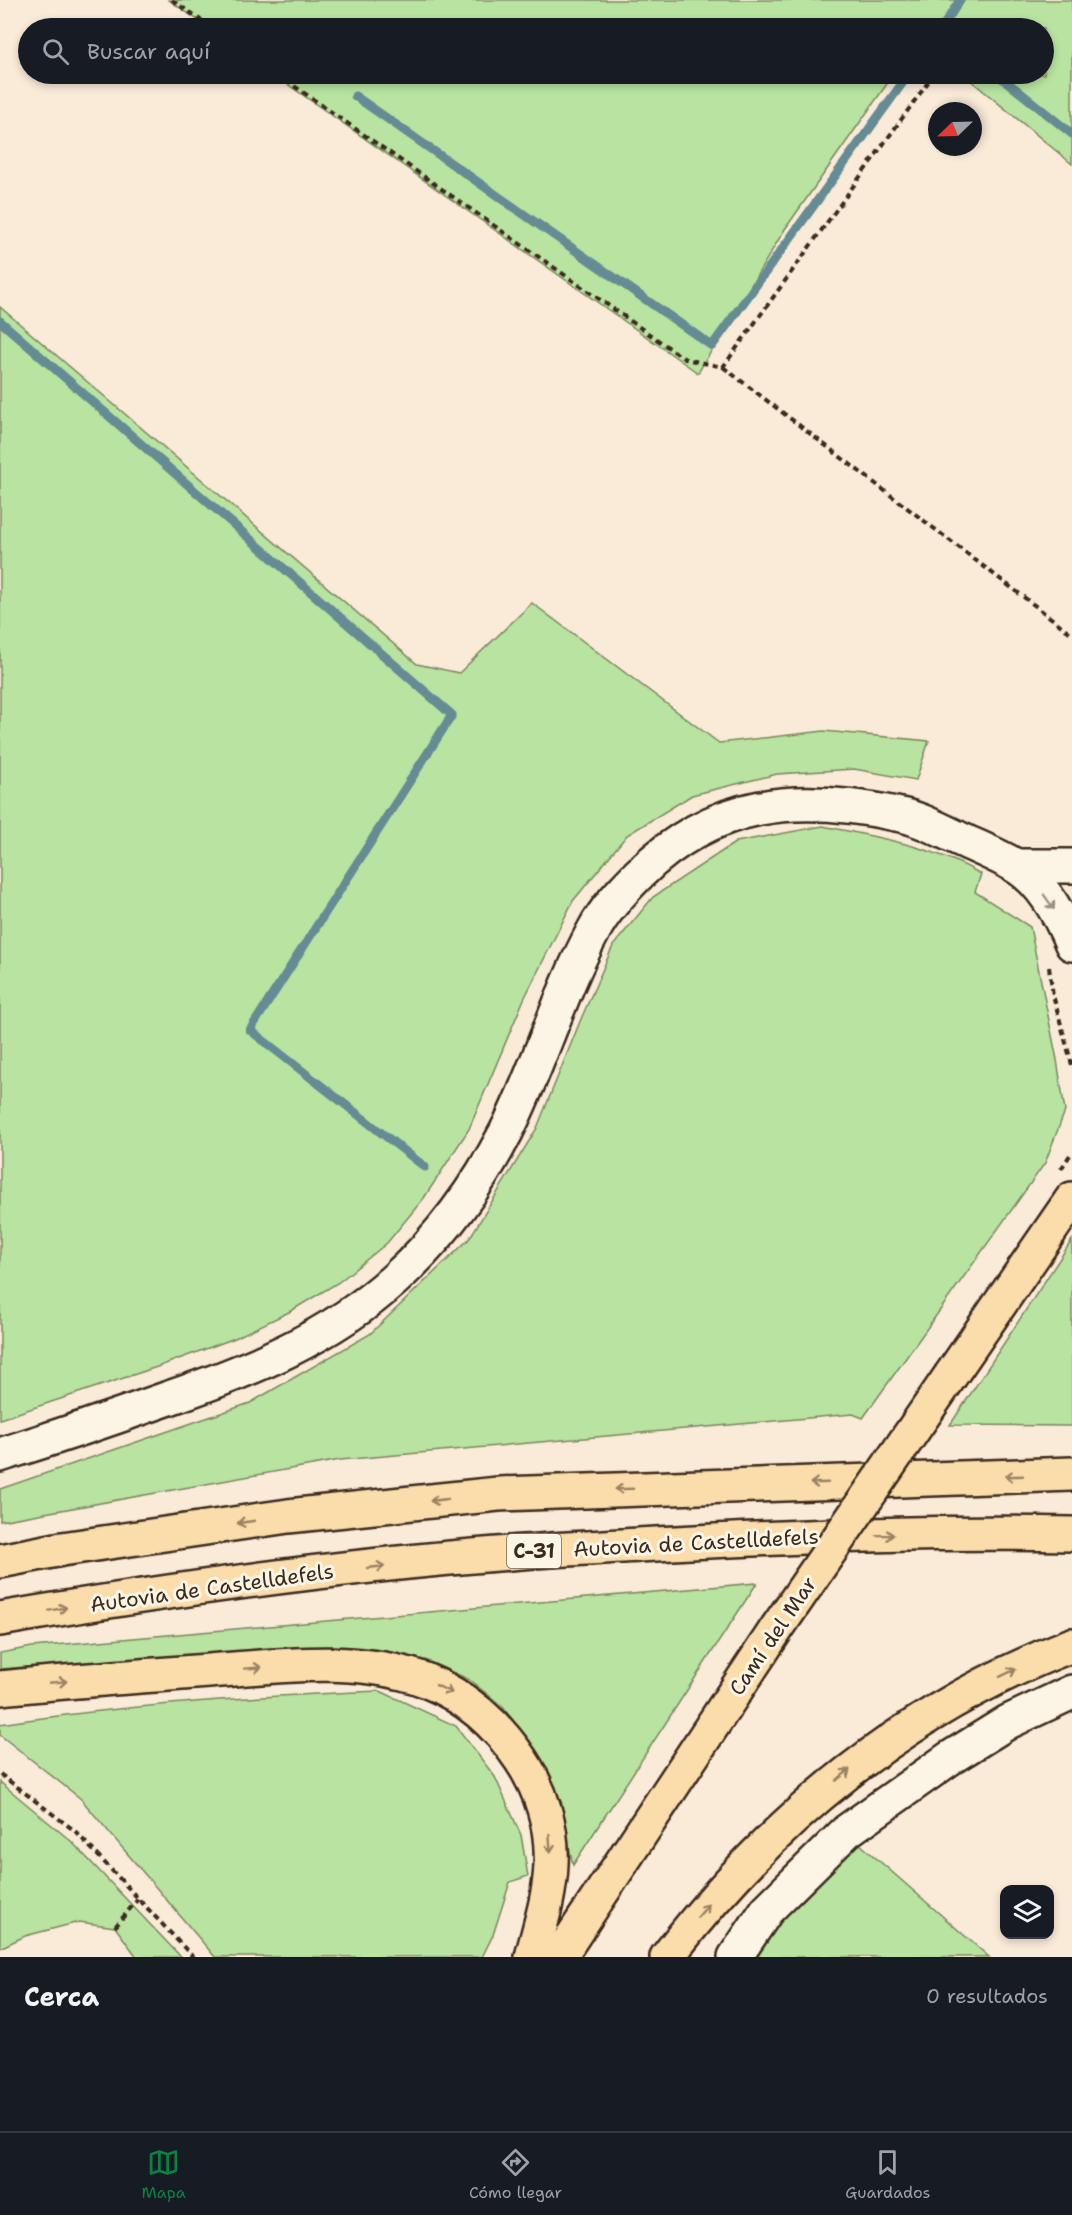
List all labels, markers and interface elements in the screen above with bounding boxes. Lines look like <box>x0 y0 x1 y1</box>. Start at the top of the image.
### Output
search box <box>18 18 1054 84</box>
icon: search <box>39 35 72 68</box>
text: Buscar aquí <box>87 37 210 66</box>
north arrow <box>928 102 982 156</box>
one-way arrow <box>1043 893 1055 909</box>
one-way arrow <box>1004 1470 1024 1482</box>
one-way arrow <box>809 1477 829 1488</box>
one-way arrow <box>614 1484 634 1495</box>
one-way arrow <box>430 1495 450 1506</box>
one-way arrow <box>236 1517 256 1528</box>
street label: Autovia de Castelldefels <box>573 1523 819 1563</box>
one-way arrow <box>874 1530 894 1541</box>
road number: C-31 <box>507 1534 561 1568</box>
street label: Autovia de Castelldefels <box>88 1557 336 1619</box>
one-way arrow <box>365 1561 385 1572</box>
street label: Camí del Mar <box>723 1571 823 1701</box>
one-way arrow <box>47 1604 67 1615</box>
one-way arrow <box>242 1662 262 1673</box>
one-way arrow <box>999 1666 1017 1678</box>
one-way arrow <box>48 1676 68 1687</box>
one-way arrow <box>434 1684 452 1696</box>
one-way arrow <box>835 1769 851 1782</box>
one-way arrow <box>545 1832 556 1852</box>
map controls <box>1000 1885 1054 1939</box>
button: layers <box>1000 1885 1054 1939</box>
one-way arrow <box>696 1904 710 1919</box>
text: Cerca <box>24 1979 99 2014</box>
text: 0 resultados <box>926 1983 1048 2009</box>
tab: Mapa <box>142 2146 186 2203</box>
tab: Cómo llegar <box>469 2146 562 2203</box>
tab: Guardados <box>845 2146 930 2203</box>

